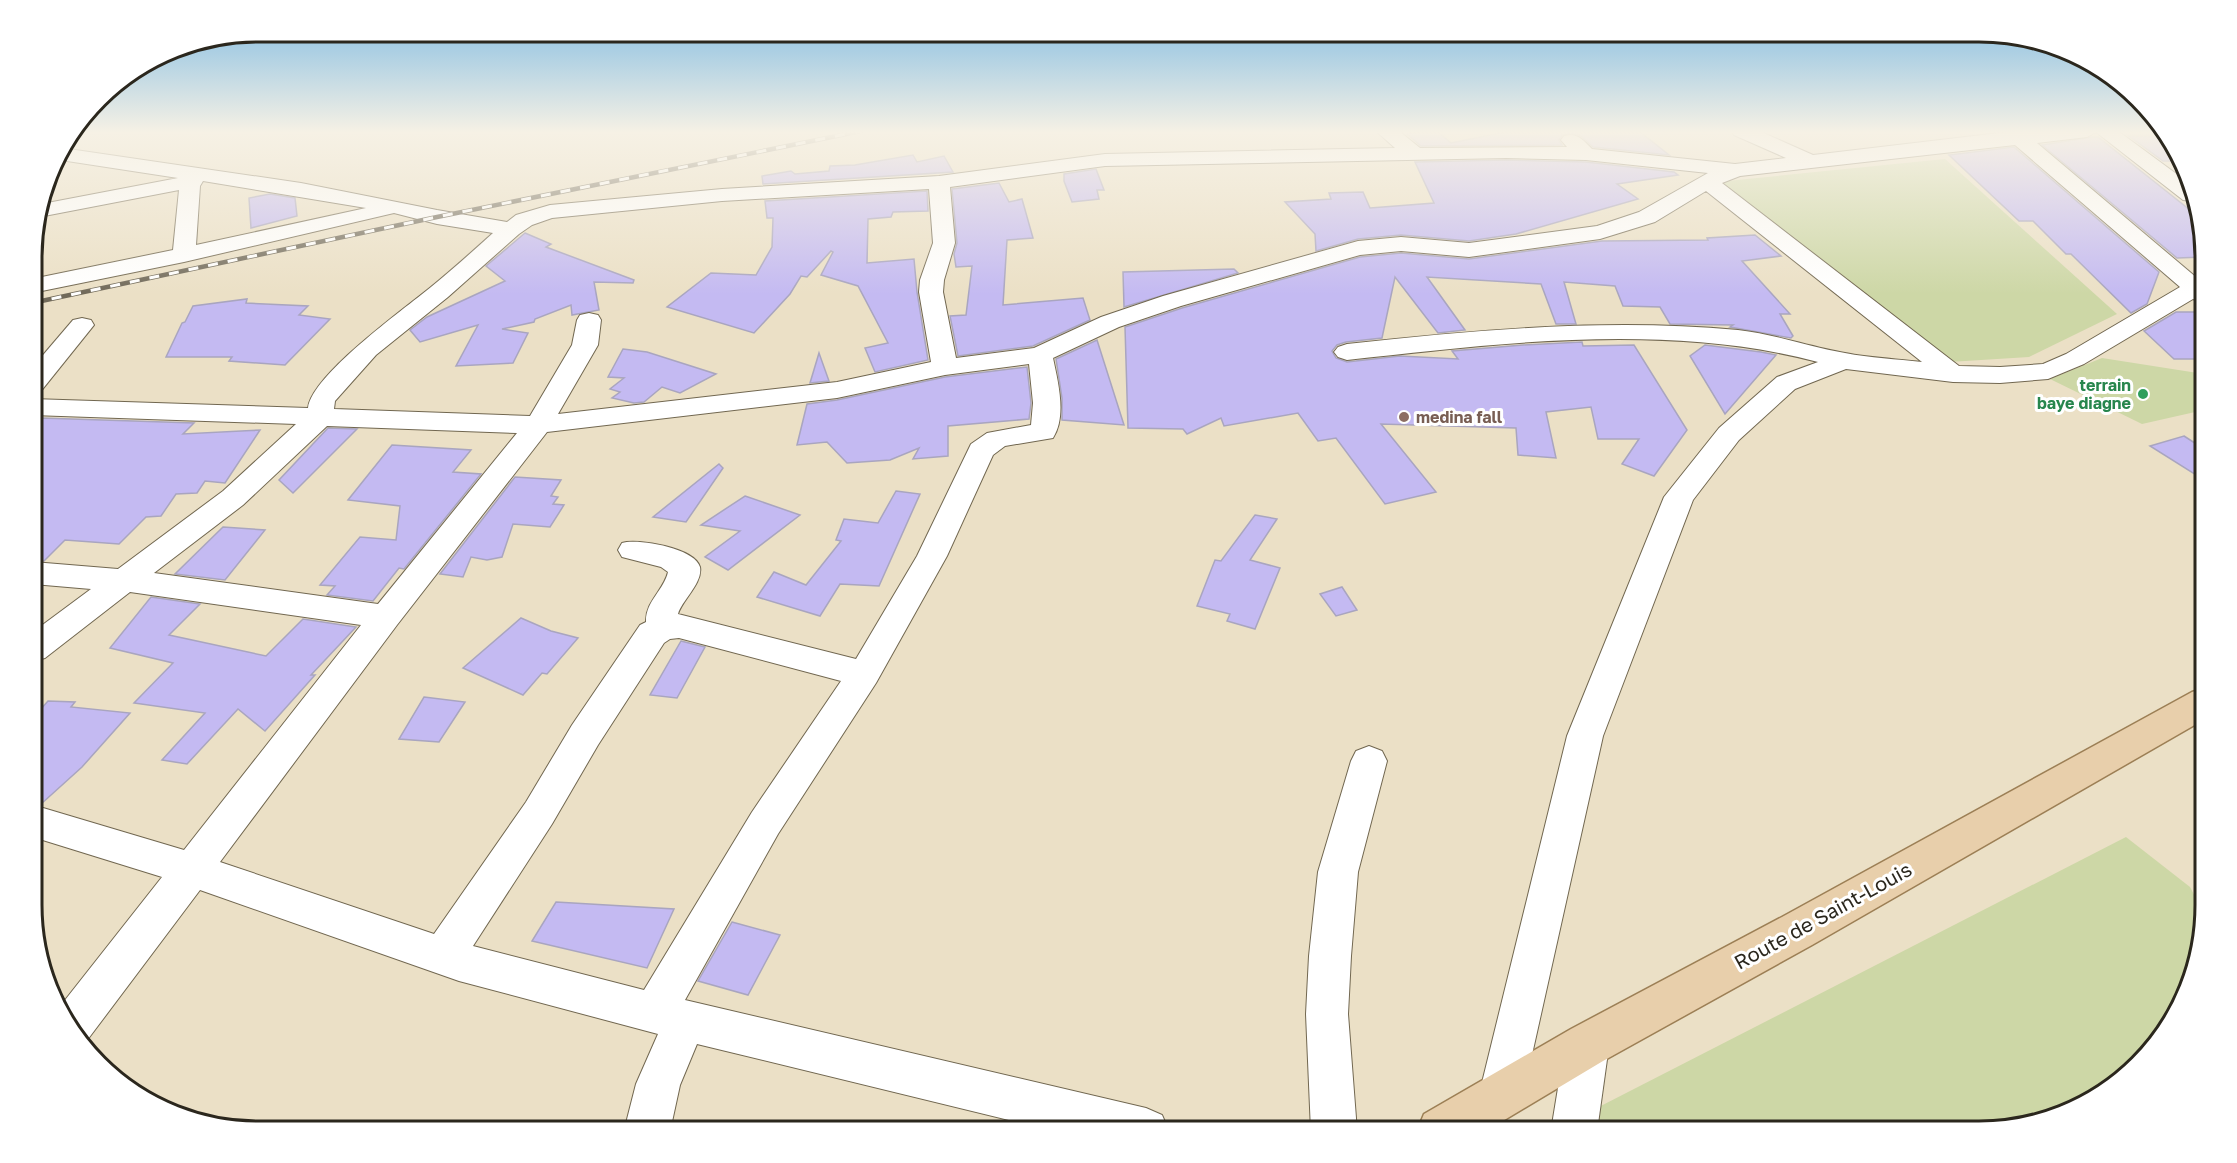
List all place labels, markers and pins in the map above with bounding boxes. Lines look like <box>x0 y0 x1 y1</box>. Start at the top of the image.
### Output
place label: terrain baye diagne <box>2037 375 2131 413</box>
marker: terrain baye diagne <box>2136 387 2150 401</box>
place label: medina fall <box>1416 407 1503 427</box>
marker: medina fall <box>1397 410 1411 424</box>

